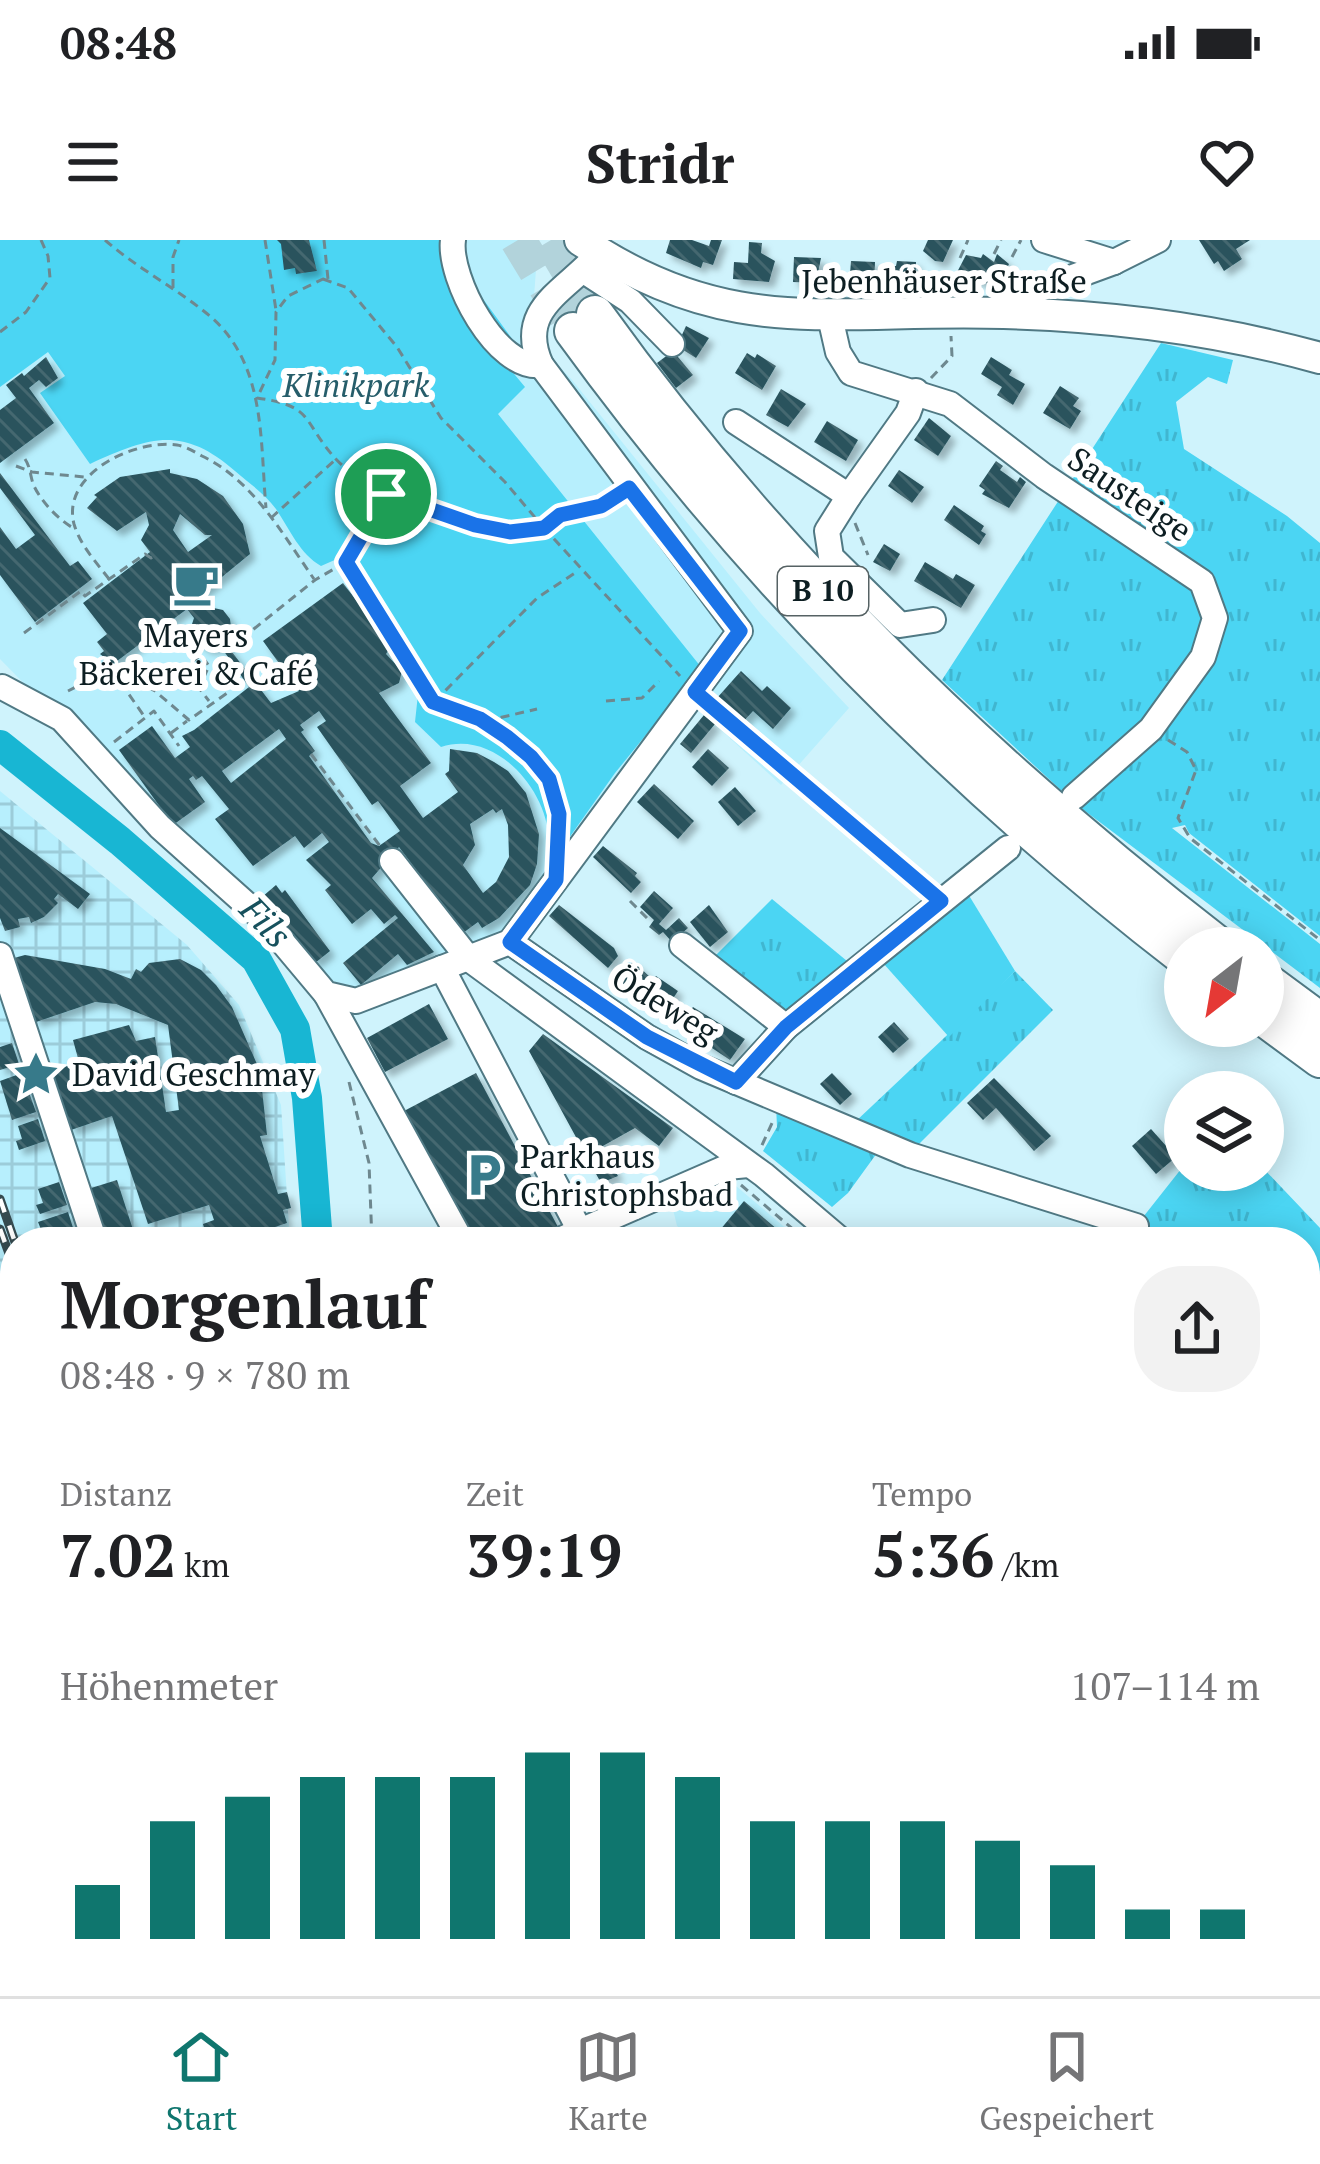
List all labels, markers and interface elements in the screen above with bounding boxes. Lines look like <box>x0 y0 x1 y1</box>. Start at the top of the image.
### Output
text: 08:48 <box>60 12 177 72</box>
text: Stridr <box>586 127 734 198</box>
icon: menu <box>60 129 126 195</box>
icon: heart <box>1194 129 1260 195</box>
street label: Jebenhäuser Straße <box>801 259 1087 302</box>
park label: Klinikpark <box>282 363 429 406</box>
street label: Sausteige <box>1060 437 1200 551</box>
pin <box>335 443 437 545</box>
icon: arrive <box>353 461 419 527</box>
cafe icon: Mayers Bäckerei & Café <box>171 559 221 609</box>
road number: B 10 <box>778 567 868 615</box>
place label: Mayers Bäckerei & Café <box>79 613 313 694</box>
water label: Fils <box>230 885 302 957</box>
north arrow <box>1164 927 1284 1047</box>
map controls <box>1164 927 1284 1191</box>
street label: Ödeweg <box>604 955 727 1052</box>
place icon: David Geschmay <box>11 1049 61 1099</box>
place label: David Geschmay <box>72 1052 317 1095</box>
button: layers <box>1164 1071 1284 1191</box>
place label: Parkhaus Christophsbad <box>520 1134 733 1215</box>
parking icon: Parkhaus Christophsbad <box>459 1150 509 1200</box>
text: Morgenlauf <box>60 1259 428 1347</box>
button: share <box>1134 1266 1260 1392</box>
text: 08:48 · 9 × 780 m <box>60 1348 350 1400</box>
text: Distanz <box>60 1472 172 1515</box>
text: Zeit <box>466 1472 524 1515</box>
text: Tempo <box>872 1472 972 1515</box>
text: 7.02 <box>60 1515 176 1594</box>
text: 39:19 <box>466 1515 622 1594</box>
text: 5:36 <box>872 1515 994 1594</box>
text: km <box>176 1543 230 1586</box>
text: /km <box>994 1543 1059 1586</box>
text: Höhenmeter <box>60 1659 278 1711</box>
text: 107–114 m <box>1070 1659 1260 1711</box>
tab: Start <box>166 2024 237 2139</box>
tab: Karte <box>568 2024 648 2139</box>
tab: Gespeichert <box>979 2024 1154 2139</box>

